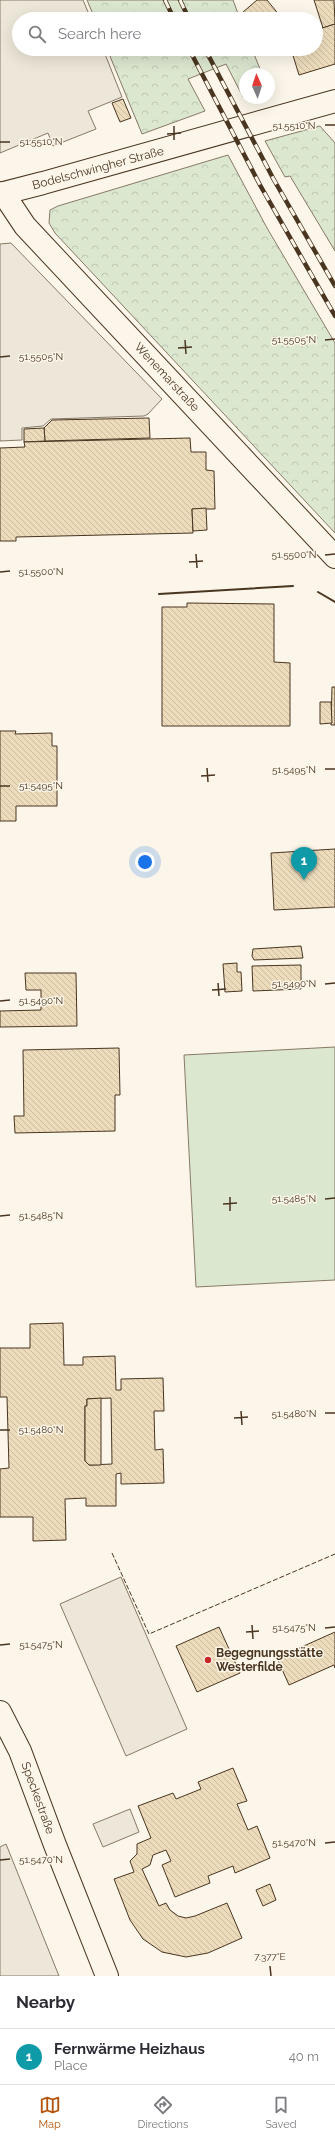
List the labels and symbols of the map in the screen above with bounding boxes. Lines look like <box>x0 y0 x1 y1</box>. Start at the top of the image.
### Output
north arrow <box>239 68 275 104</box>
text: 51.5510°N <box>272 120 316 131</box>
text: 51.5510°N <box>19 136 63 147</box>
street label: Bodelschwingher Straße <box>31 144 165 192</box>
text: 51.5505°N <box>272 334 316 345</box>
street label: Wenemarstraße <box>132 340 202 414</box>
text: 51.5505°N <box>19 351 63 362</box>
text: 51.5500°N <box>272 549 316 560</box>
text: 51.5500°N <box>19 566 63 577</box>
text: 51.5495°N <box>272 764 316 775</box>
text: 51.5495°N <box>19 780 63 791</box>
pin: 1 <box>291 847 317 880</box>
your location <box>135 852 155 872</box>
text: 51.5490°N <box>272 978 316 989</box>
text: 51.5490°N <box>19 995 63 1006</box>
text: 51.5485°N <box>272 1193 316 1204</box>
text: 51.5485°N <box>19 1210 63 1221</box>
text: 51.5480°N <box>272 1408 316 1419</box>
text: 51.5480°N <box>19 1424 63 1435</box>
text: 51.5475°N <box>272 1622 316 1633</box>
text: 51.5475°N <box>19 1639 63 1650</box>
place label: Begegnungsstätte Westerfilde <box>216 1646 323 1674</box>
marker: Begegnungsstätte Westerfilde <box>203 1655 213 1665</box>
street label: Speckestraße <box>18 1760 58 1836</box>
text: 51.5470°N <box>272 1837 316 1848</box>
text: 51.5470°N <box>19 1854 63 1865</box>
text: 7.377°E <box>254 1951 286 1962</box>

